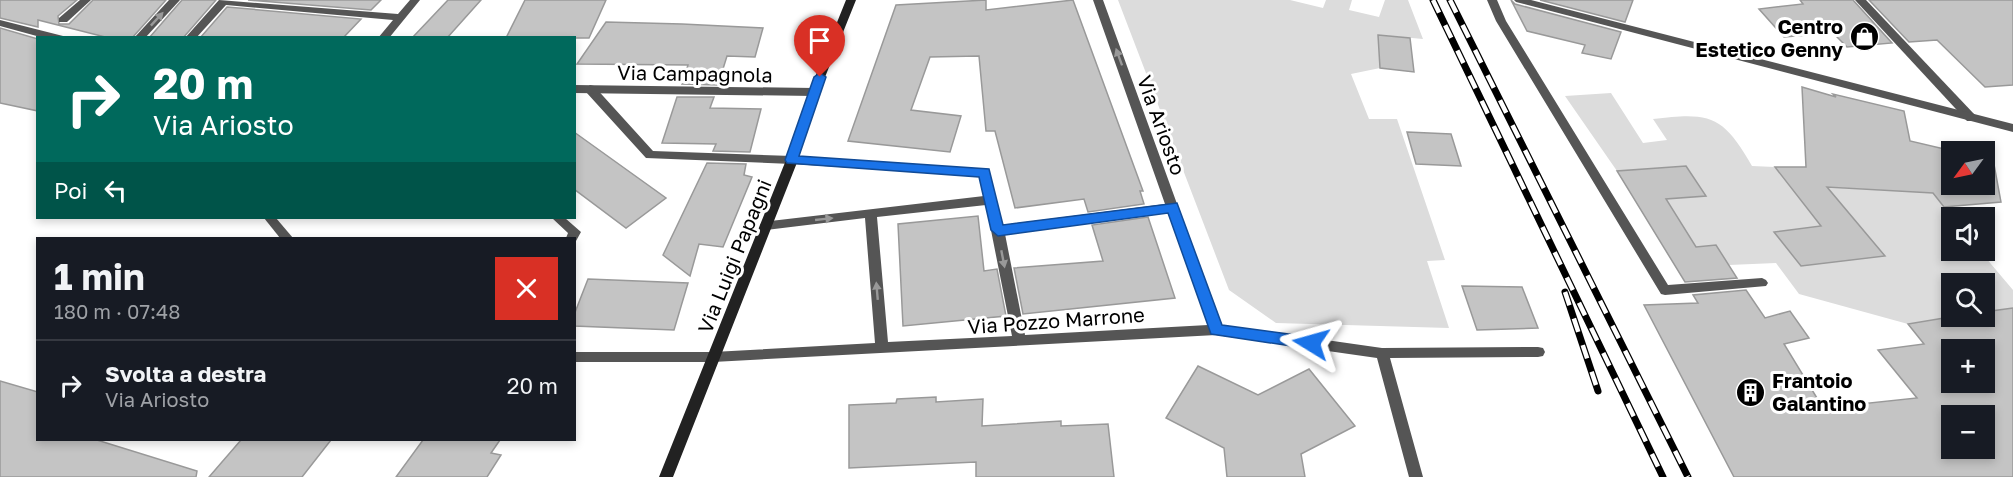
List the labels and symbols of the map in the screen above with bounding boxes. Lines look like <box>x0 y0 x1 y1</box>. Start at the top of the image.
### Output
one-way arrow <box>150 11 164 26</box>
place label: Centro Estetico Genny <box>1695 14 1843 61</box>
pin <box>794 15 845 77</box>
shop icon: Centro Estetico Genny <box>1848 21 1880 53</box>
one-way arrow <box>1113 48 1123 66</box>
street label: Via Campagnola <box>617 60 773 86</box>
street label: Via Ariosto <box>1133 72 1191 178</box>
north arrow <box>1941 141 1995 195</box>
street label: Via Luigi Papagni <box>692 175 776 337</box>
one-way arrow <box>814 214 833 224</box>
one-way arrow <box>999 249 1008 268</box>
one-way arrow <box>872 282 882 301</box>
street label: Via Pozzo Marrone <box>967 302 1145 338</box>
position arrow <box>1279 311 1343 375</box>
place label: Frantoio Galantino <box>1772 368 1866 415</box>
building icon: Frantoio Galantino <box>1735 376 1767 408</box>

